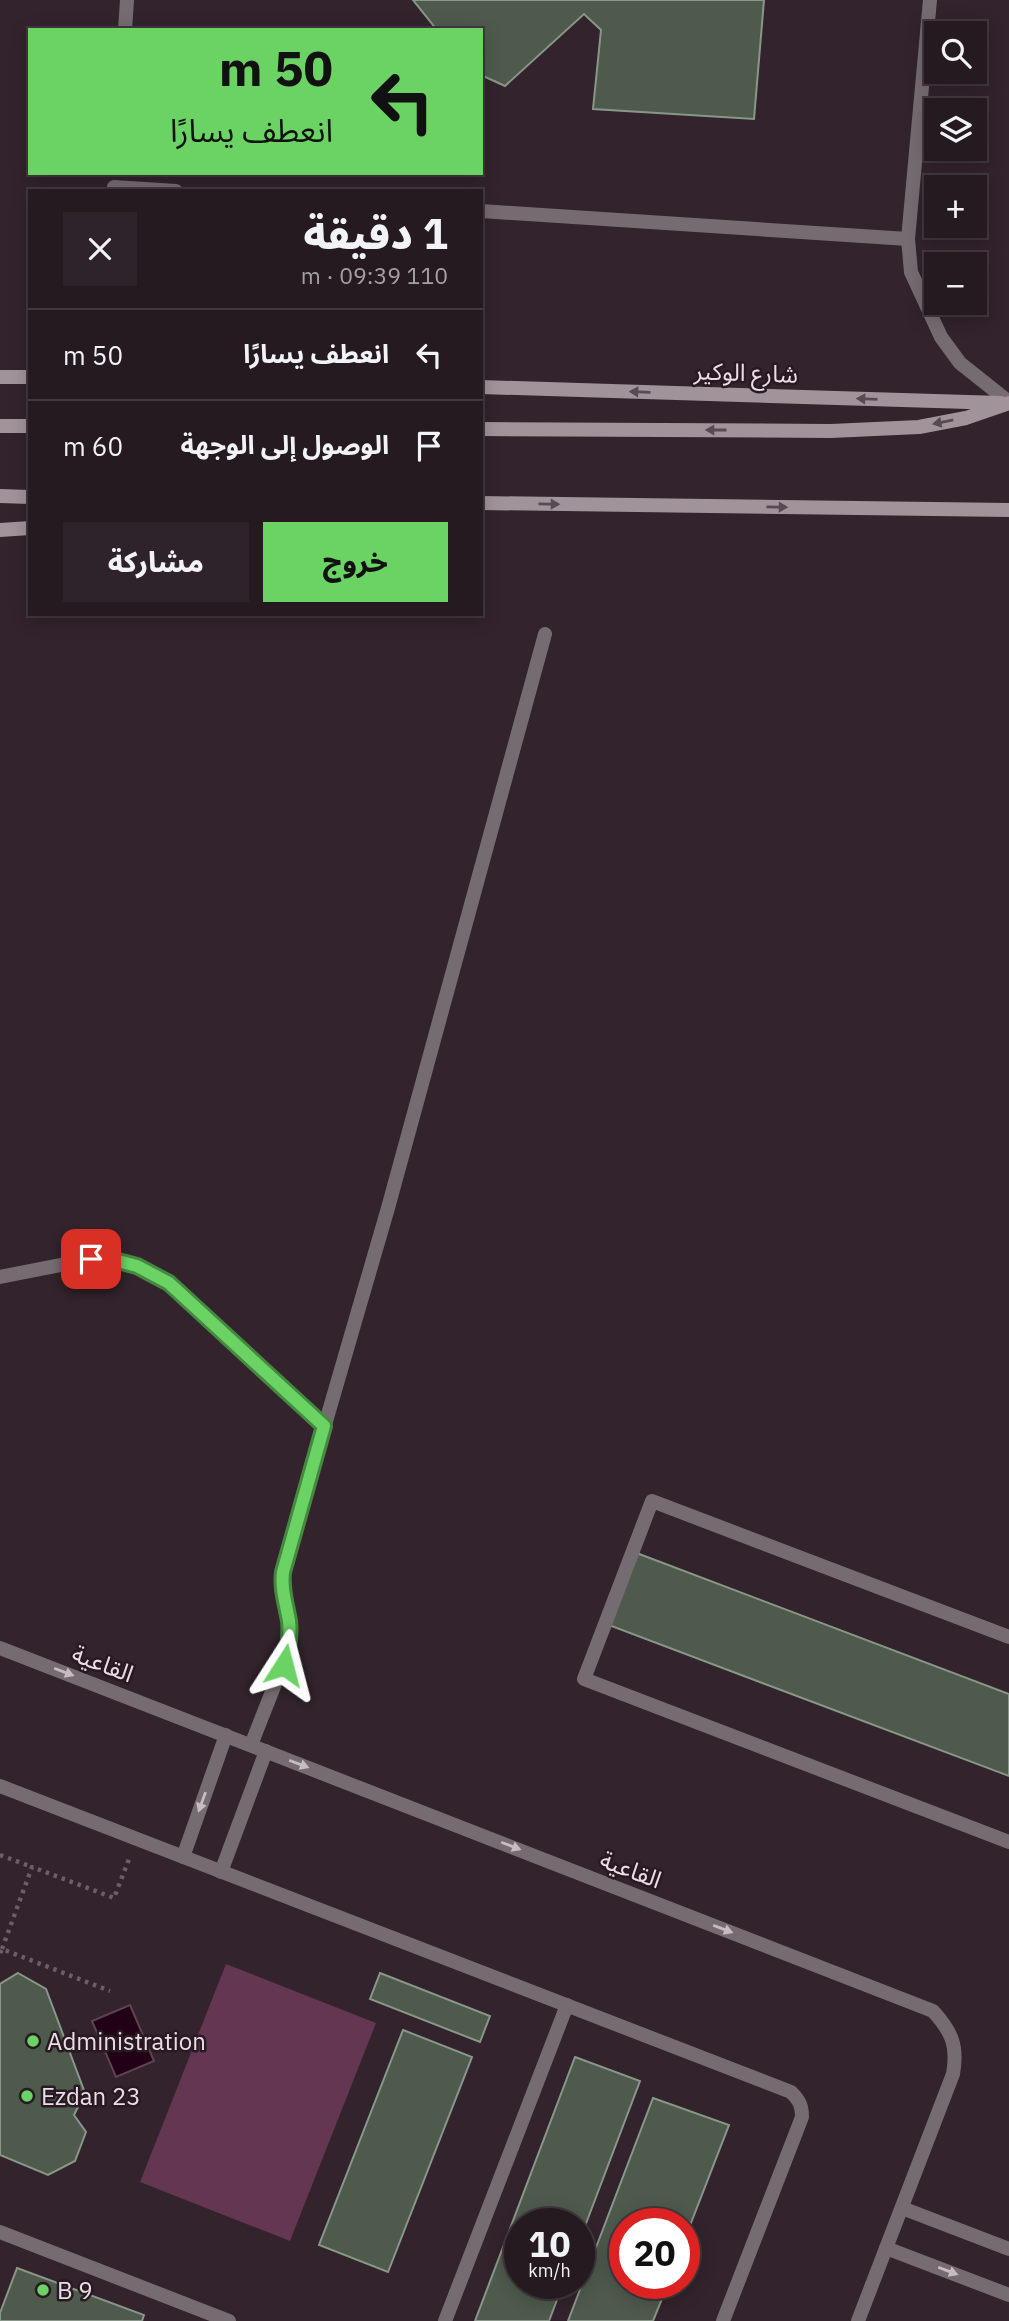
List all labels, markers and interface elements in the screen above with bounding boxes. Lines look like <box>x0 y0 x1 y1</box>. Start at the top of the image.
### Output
map controls <box>924 21 987 315</box>
button: search <box>924 21 987 84</box>
text: 50 m <box>219 36 333 99</box>
icon: left <box>357 56 448 147</box>
button: layers <box>924 98 987 161</box>
text: انعطف يسارًا <box>170 109 333 151</box>
button: + <box>924 175 987 238</box>
text: 1 دقيقة <box>303 206 448 261</box>
button: close <box>63 212 137 286</box>
button: − <box>924 252 987 315</box>
text: 110 m · 09:39 <box>301 260 448 290</box>
text: انعطف يسارًا <box>243 336 389 370</box>
icon: left <box>410 336 448 374</box>
text: 50 m <box>63 338 123 372</box>
street label: شارع الوكير <box>692 354 799 392</box>
one-way arrow <box>629 386 651 397</box>
one-way arrow <box>856 393 878 404</box>
one-way arrow <box>932 417 954 428</box>
one-way arrow <box>705 424 727 436</box>
text: الوصول إلى الوجهة <box>180 427 389 461</box>
icon: arrive <box>410 427 448 465</box>
text: 60 m <box>63 429 123 463</box>
one-way arrow <box>539 498 561 510</box>
one-way arrow <box>766 501 788 513</box>
button: مشاركة <box>63 522 249 602</box>
button: خروج <box>263 522 448 602</box>
pin <box>61 1229 121 1289</box>
icon: arrive <box>72 1240 110 1278</box>
position arrow <box>247 1628 321 1702</box>
street label: القاعية <box>68 1637 138 1689</box>
one-way arrow <box>53 1667 74 1678</box>
one-way arrow <box>288 1758 309 1769</box>
one-way arrow <box>196 1792 207 1813</box>
one-way arrow <box>500 1841 521 1852</box>
street label: القاعية <box>596 1843 666 1895</box>
one-way arrow <box>712 1923 733 1934</box>
place label: Administration <box>47 2025 206 2057</box>
marker: Administration <box>25 2033 41 2049</box>
place label: Ezdan 23 <box>41 2080 141 2112</box>
marker: Ezdan 23 <box>19 2088 35 2104</box>
speed limit sign: 20 <box>609 2208 700 2299</box>
text: 10 <box>528 2221 571 2267</box>
text: km/h <box>528 2259 571 2282</box>
one-way arrow <box>937 2266 958 2277</box>
place label: B 9 <box>57 2274 93 2306</box>
marker: B 9 <box>35 2282 51 2298</box>

